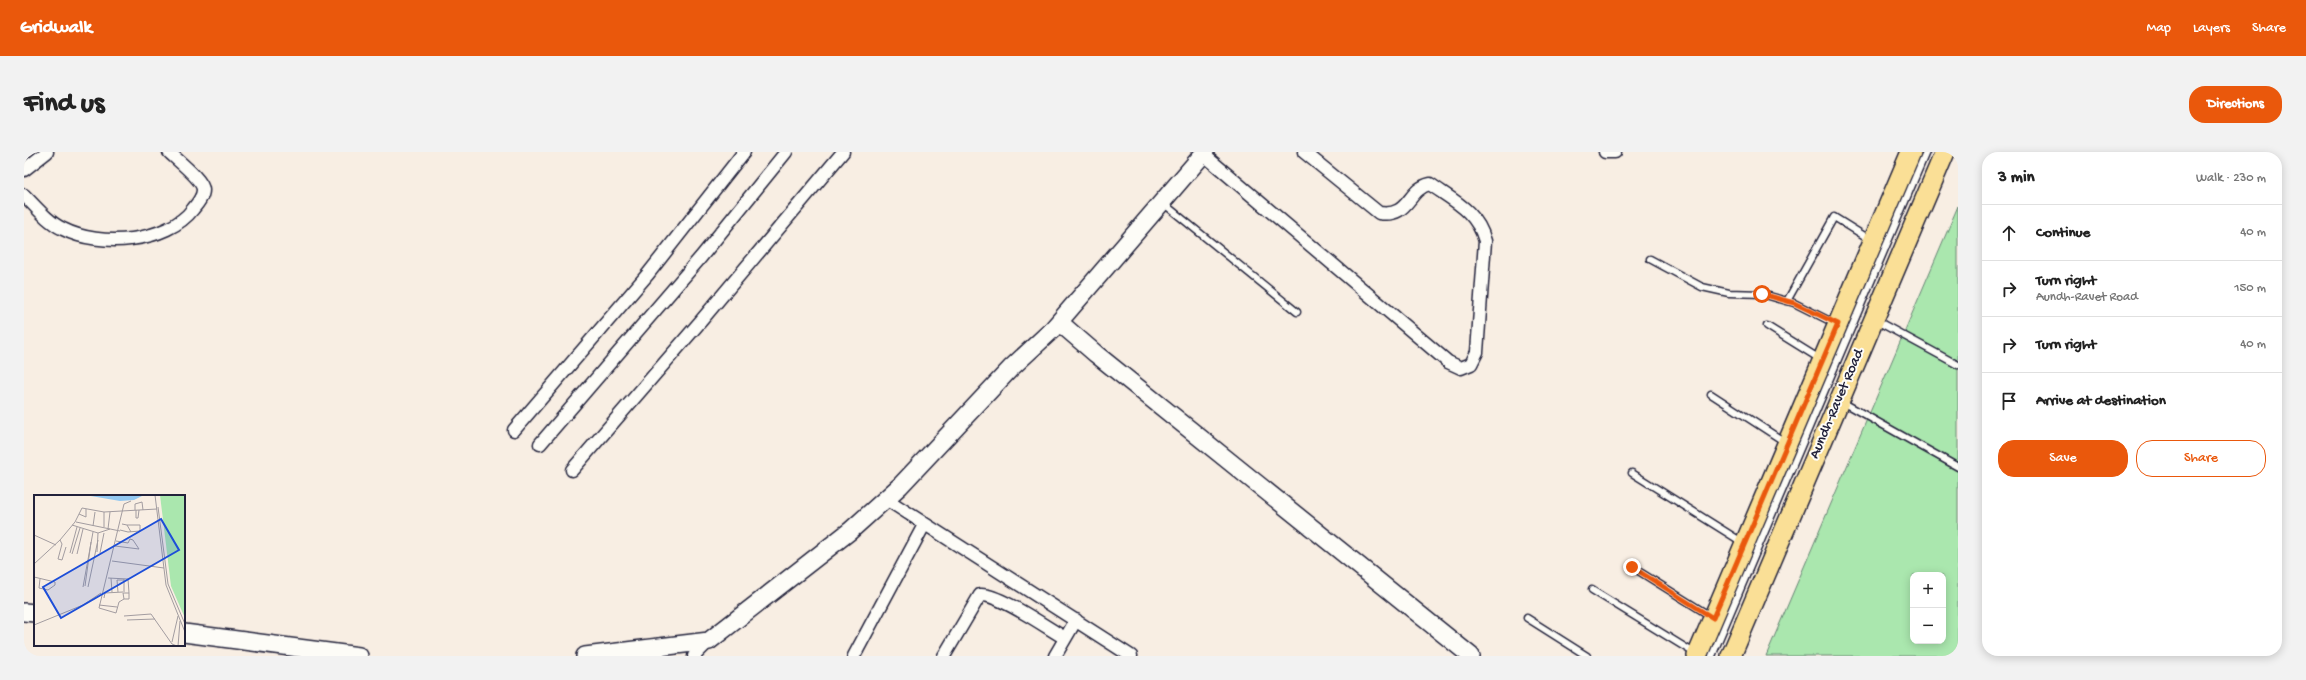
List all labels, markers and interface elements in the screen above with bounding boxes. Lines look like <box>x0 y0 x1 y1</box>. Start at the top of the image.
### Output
text: Gridwalk <box>20 17 92 40</box>
text: Map <box>2147 20 2171 37</box>
text: Layers <box>2193 20 2230 37</box>
text: Share <box>2252 20 2286 37</box>
button: Directions <box>2189 86 2282 123</box>
text: Find us <box>24 88 104 121</box>
text: 3 min <box>1998 168 2035 188</box>
text: Walk · 230 m <box>2196 171 2266 186</box>
icon: ahead <box>1998 222 2020 244</box>
text: Continue <box>2036 224 2090 242</box>
text: 40 m <box>2240 225 2266 240</box>
text: Turn right <box>2036 272 2096 290</box>
icon: right <box>1998 278 2020 300</box>
text: 150 m <box>2234 281 2266 296</box>
route start <box>1753 285 1771 303</box>
text: Aundh-Ravet Road <box>2036 290 2138 305</box>
icon: right <box>1998 334 2020 356</box>
text: Turn right <box>2036 336 2096 354</box>
text: 40 m <box>2240 337 2266 352</box>
street label: Aundh-Ravet Road <box>1806 345 1869 462</box>
icon: arrive <box>1998 390 2020 412</box>
text: Arrive at destination <box>2036 392 2166 410</box>
button: Save <box>1998 440 2128 477</box>
button: Share <box>2136 440 2266 477</box>
inset map <box>34 495 185 646</box>
route end <box>1623 558 1641 576</box>
map controls <box>1910 572 1946 644</box>
button: + <box>1910 572 1946 608</box>
button: − <box>1910 608 1946 644</box>

